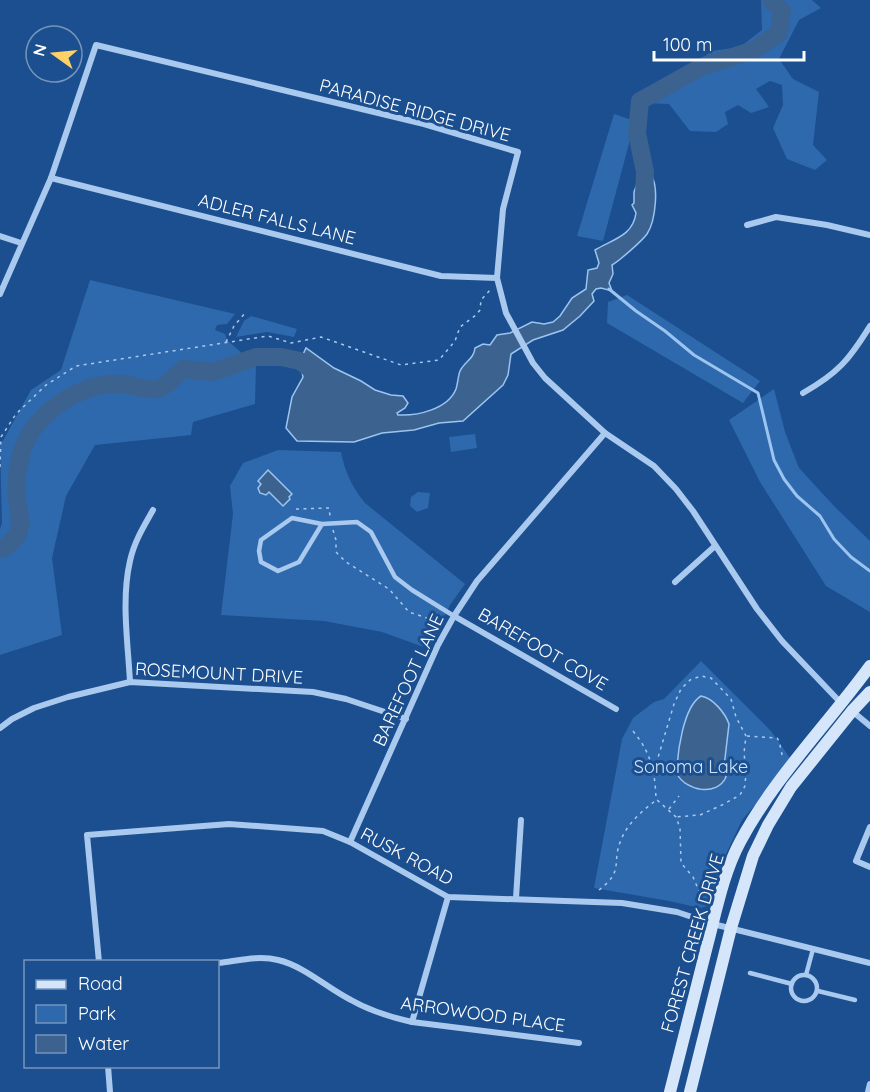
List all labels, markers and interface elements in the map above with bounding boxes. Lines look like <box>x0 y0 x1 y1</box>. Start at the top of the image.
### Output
north arrow <box>24 24 84 84</box>
scale bar <box>654 24 804 62</box>
text: 100 m <box>663 33 712 56</box>
text: N <box>28 42 51 58</box>
street label: PARADISE RIDGE DRIVE <box>317 73 513 147</box>
street label: ADLER FALLS LANE <box>196 188 358 250</box>
street label: BAREFOOT COVE <box>474 602 612 696</box>
street label: BAREFOOT LANE <box>367 610 449 750</box>
street label: ROSEMOUNT DRIVE <box>134 657 304 689</box>
park label: Sonoma Lake <box>634 755 748 778</box>
street label: RUSK ROAD <box>357 822 457 890</box>
street label: FOREST CREEK DRIVE <box>655 851 729 1035</box>
legend <box>24 960 219 1068</box>
text: Road <box>78 972 123 995</box>
street label: ARROWOOD PLACE <box>399 991 567 1037</box>
text: Park <box>78 1002 116 1025</box>
text: Water <box>78 1032 129 1055</box>

